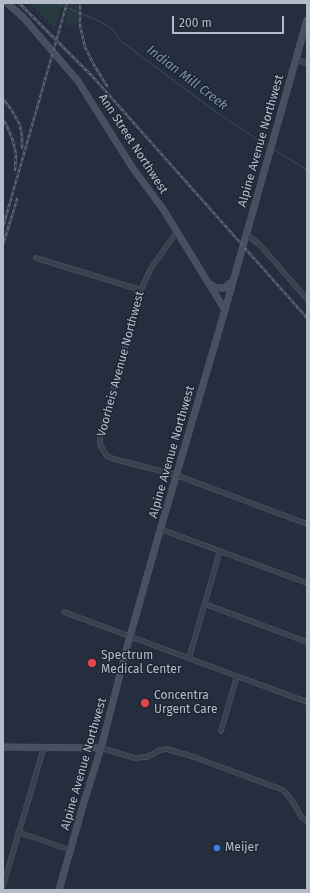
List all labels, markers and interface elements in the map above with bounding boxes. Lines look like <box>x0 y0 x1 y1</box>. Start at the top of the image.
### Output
scale bar <box>174 8 286 34</box>
text: 200 m <box>179 16 212 30</box>
water label: Indian Mill Creek <box>143 42 231 114</box>
street label: Alpine Avenue Northwest <box>235 73 287 209</box>
street label: Ann Street Northwest <box>95 91 171 197</box>
street label: Voorheis Avenue Northwest <box>95 290 147 438</box>
street label: Alpine Avenue Northwest <box>146 384 198 520</box>
place label: Spectrum Medical Center <box>101 649 182 677</box>
marker: Spectrum Medical Center <box>86 657 98 669</box>
place label: Concentra Urgent Care <box>154 689 217 717</box>
street label: Alpine Avenue Northwest <box>58 696 110 832</box>
marker: Concentra Urgent Care <box>139 697 151 709</box>
place label: Meijer <box>225 841 259 855</box>
marker: Meijer <box>212 843 222 853</box>

